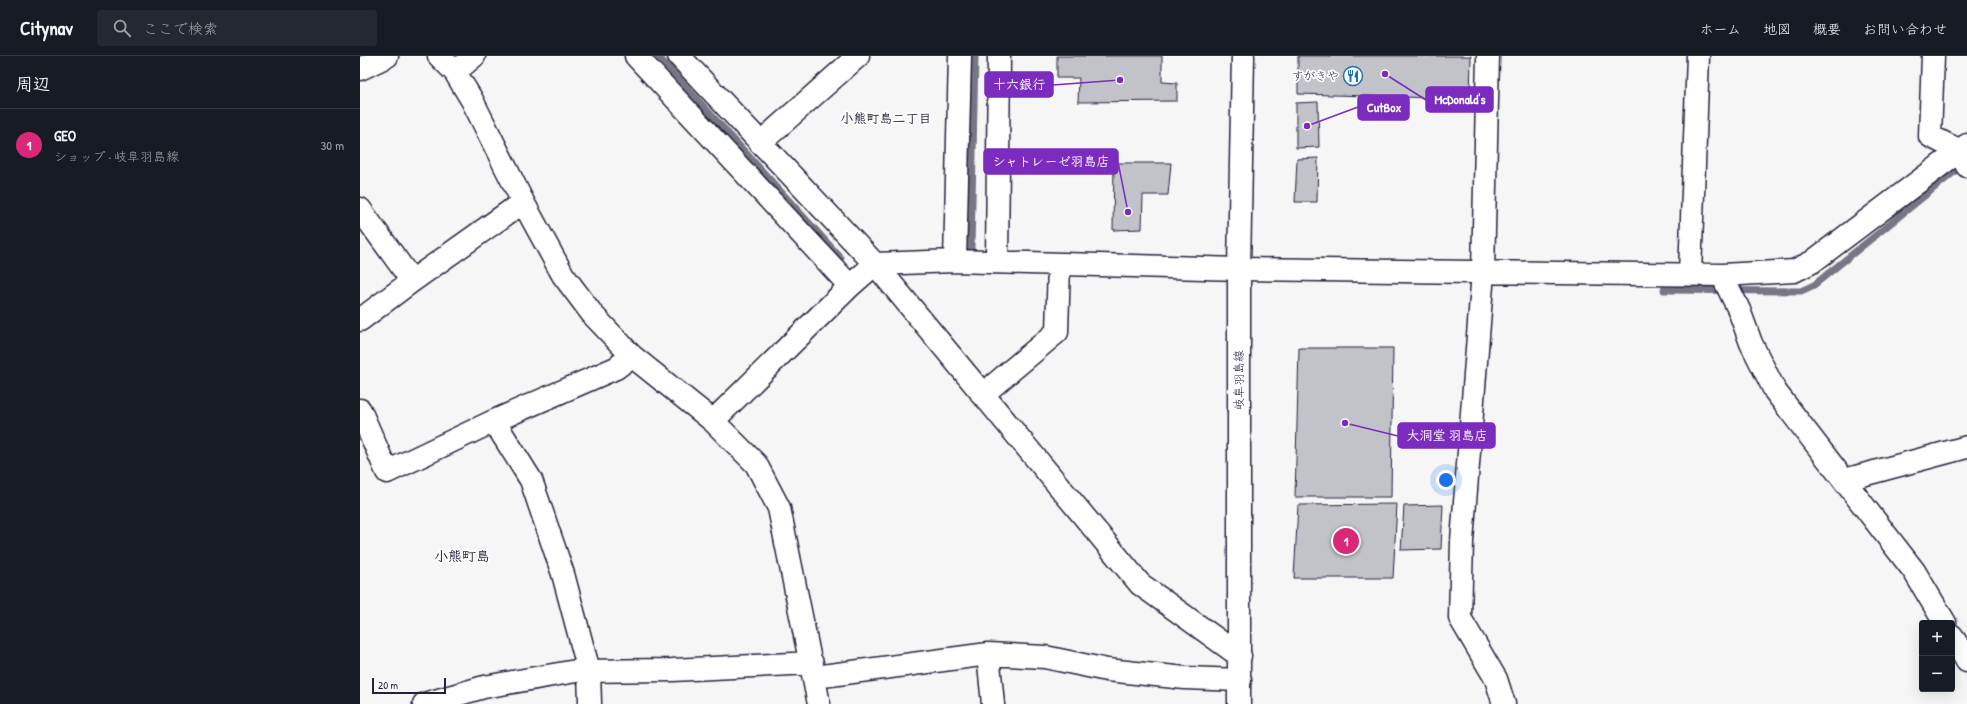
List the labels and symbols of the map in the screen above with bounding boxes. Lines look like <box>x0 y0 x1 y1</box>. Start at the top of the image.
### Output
restaurant icon: すがきや <box>1342 65 1364 87</box>
place label: すがきや <box>1291 67 1339 84</box>
callout: 十六銀行 <box>985 72 1053 97</box>
text: 十六銀行 <box>993 75 1045 93</box>
callout: McDonald's <box>1426 87 1493 112</box>
text: McDonald's <box>1435 90 1485 108</box>
callout: CutBox <box>1358 95 1409 120</box>
text: CutBox <box>1367 98 1401 116</box>
district label: 小熊町島二丁目 <box>840 109 932 127</box>
callout: シャトレーゼ羽島店 <box>984 149 1118 174</box>
text: シャトレーゼ羽島店 <box>992 152 1110 170</box>
street label: 岐阜羽島線 <box>1230 350 1247 410</box>
callout: 大洞堂 羽島店 <box>1398 423 1495 448</box>
text: 大洞堂 羽島店 <box>1407 426 1488 444</box>
your location <box>1436 470 1456 490</box>
pin: 1 <box>1333 526 1359 556</box>
district label: 小熊町島 <box>434 546 490 565</box>
scale bar <box>372 676 446 695</box>

